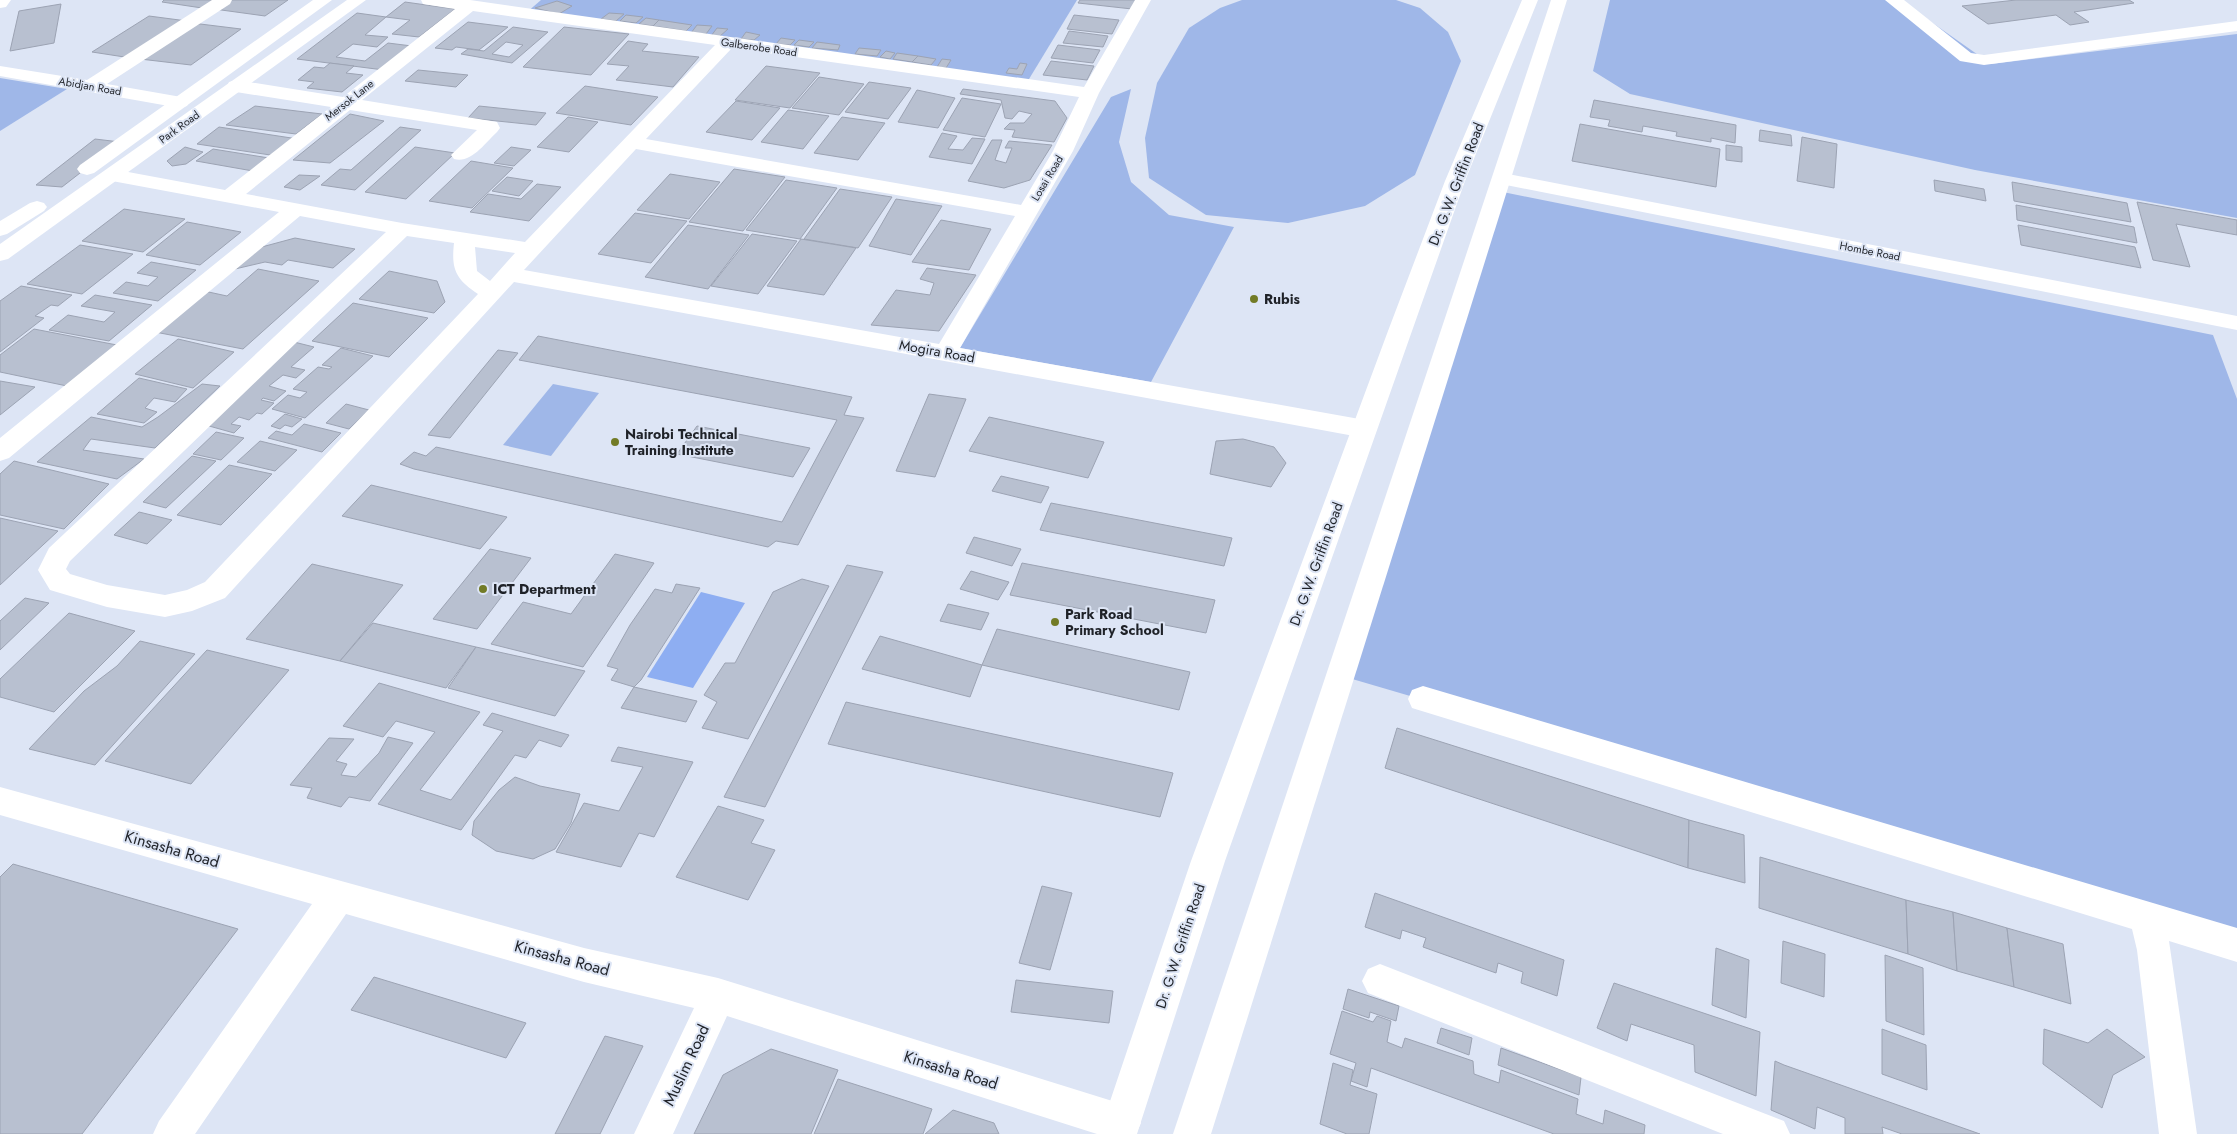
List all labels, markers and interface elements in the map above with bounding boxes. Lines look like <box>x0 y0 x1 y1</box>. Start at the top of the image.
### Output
street label: Galberobe Road <box>720 34 798 60</box>
street label: Abidjan Road <box>57 73 123 99</box>
street label: Mersok Lane <box>321 75 377 124</box>
street label: Park Road <box>155 107 203 147</box>
street label: Dr. G.W. Griffin Road <box>1423 120 1489 248</box>
street label: Losai Road <box>1027 152 1067 204</box>
street label: Hombe Road <box>1838 237 1902 265</box>
place label: Rubis <box>1264 289 1301 309</box>
marker: Rubis <box>1248 293 1260 305</box>
street label: Mogira Road <box>898 335 976 367</box>
place label: Nairobi Technical Training Institute <box>625 424 738 460</box>
marker: Nairobi Technical Training Institute <box>609 436 621 448</box>
street label: Dr. G.W. Griffin Road <box>1284 499 1348 629</box>
place label: ICT Department <box>493 579 596 599</box>
marker: ICT Department <box>477 583 489 595</box>
place label: Park Road Primary School <box>1065 604 1164 640</box>
marker: Park Road Primary School <box>1049 616 1061 628</box>
street label: Kinsasha Road <box>122 824 222 874</box>
street label: Dr. G.W. Griffin Road <box>1150 881 1210 1011</box>
street label: Kinsasha Road <box>512 934 612 982</box>
street label: Muslim Road <box>657 1021 715 1109</box>
street label: Kinsasha Road <box>901 1045 1001 1095</box>

